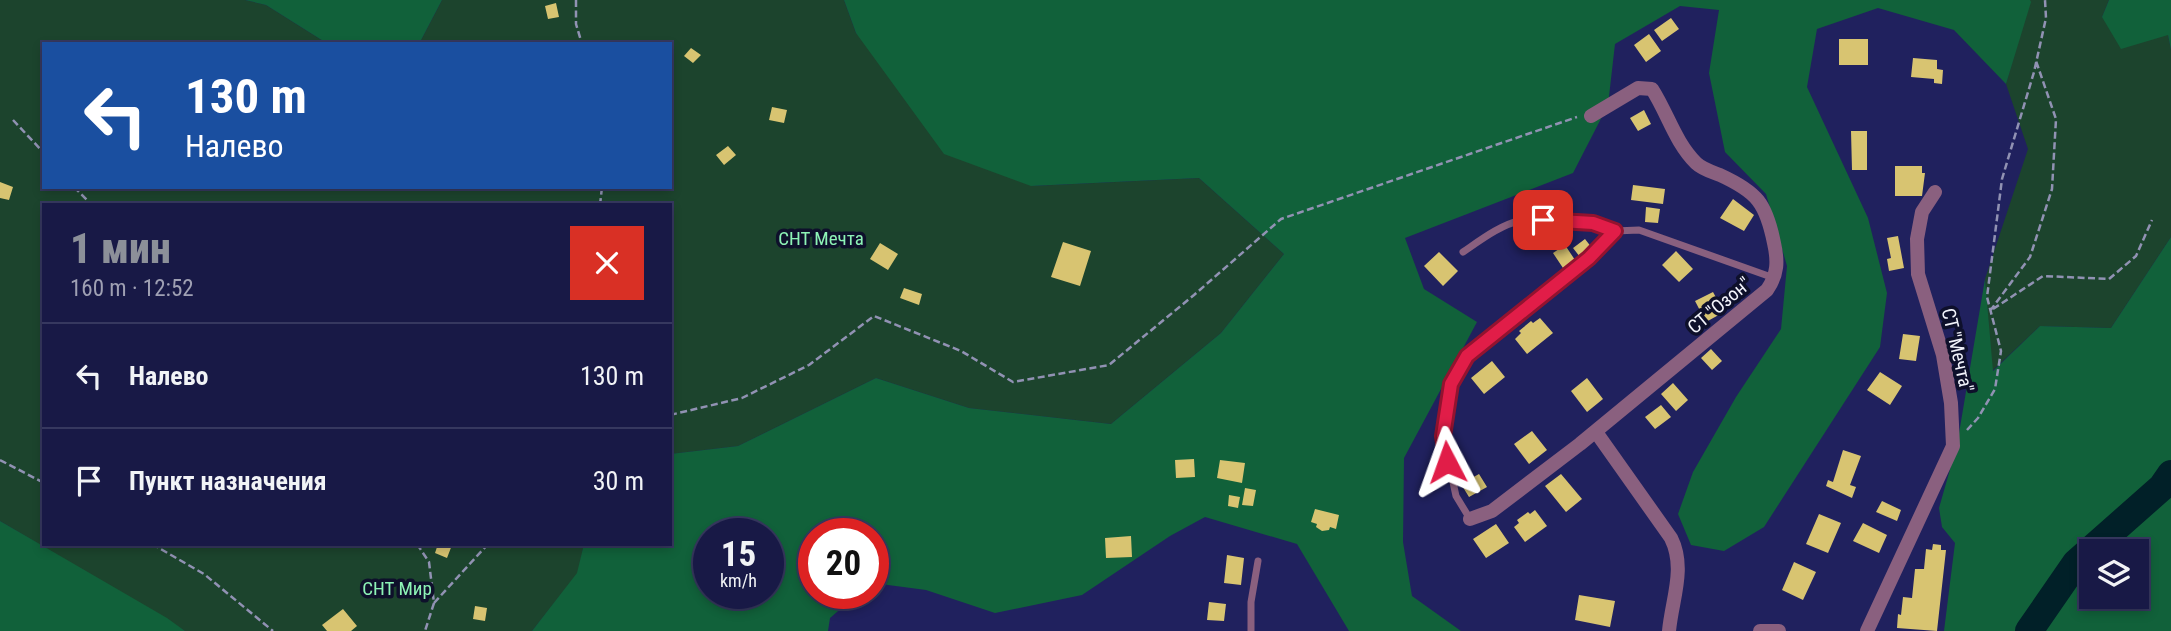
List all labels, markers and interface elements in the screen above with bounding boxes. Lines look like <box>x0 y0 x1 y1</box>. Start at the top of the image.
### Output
text: 130 m <box>185 68 307 125</box>
icon: left <box>70 70 161 161</box>
text: Налево <box>185 127 284 165</box>
pin <box>1513 190 1573 250</box>
icon: arrive <box>1524 201 1562 239</box>
text: 1 мин <box>70 224 171 273</box>
button: close <box>570 226 644 300</box>
park label: СНТ Мечта <box>778 227 864 250</box>
street label: СТ "Озон" <box>1683 272 1756 339</box>
text: 160 m · 12:52 <box>70 275 194 302</box>
street label: СТ "Мечта" <box>1937 306 1978 394</box>
icon: left <box>70 357 108 395</box>
text: Налево <box>129 361 209 391</box>
text: 130 m <box>580 361 644 391</box>
position arrow <box>1410 425 1484 499</box>
icon: arrive <box>70 462 108 500</box>
text: Пункт назначения <box>129 466 327 496</box>
text: 30 m <box>593 466 644 496</box>
speed limit sign: 20 <box>798 518 889 609</box>
text: 15 <box>721 534 756 575</box>
map controls <box>2079 539 2149 609</box>
button: layers <box>2079 539 2149 609</box>
text: km/h <box>720 570 757 591</box>
park label: СНТ Мир <box>362 577 432 600</box>

